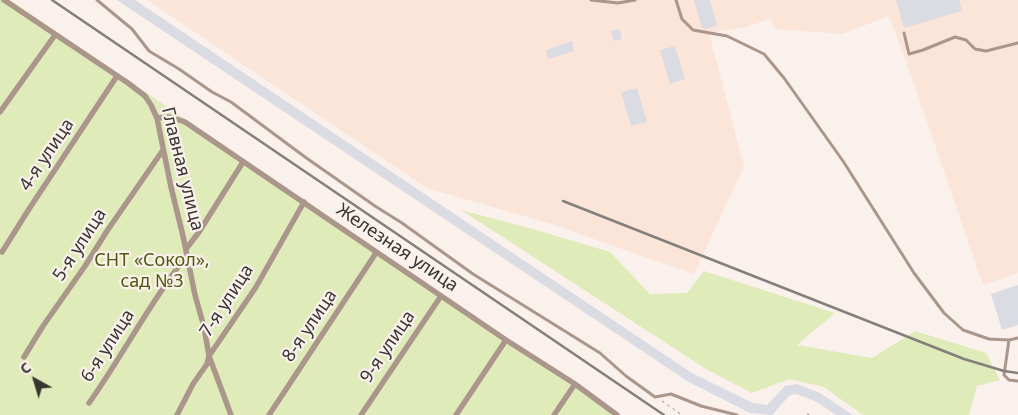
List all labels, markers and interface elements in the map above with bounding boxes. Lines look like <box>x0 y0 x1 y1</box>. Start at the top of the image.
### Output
street label: Главная улица <box>156 105 208 233</box>
street label: 4-я улица <box>15 115 79 195</box>
street label: Железная улица <box>332 199 462 297</box>
street label: 5-я улица <box>49 205 111 285</box>
park label: СНТ «Сокол», сад №3 <box>94 250 210 292</box>
street label: 7-я улица <box>196 261 258 341</box>
street label: 8-я улица <box>278 286 342 366</box>
street label: 6-я улица <box>77 306 139 386</box>
street label: 9-я улица <box>356 307 420 387</box>
north arrow <box>10 355 60 405</box>
text: С <box>16 358 35 378</box>

